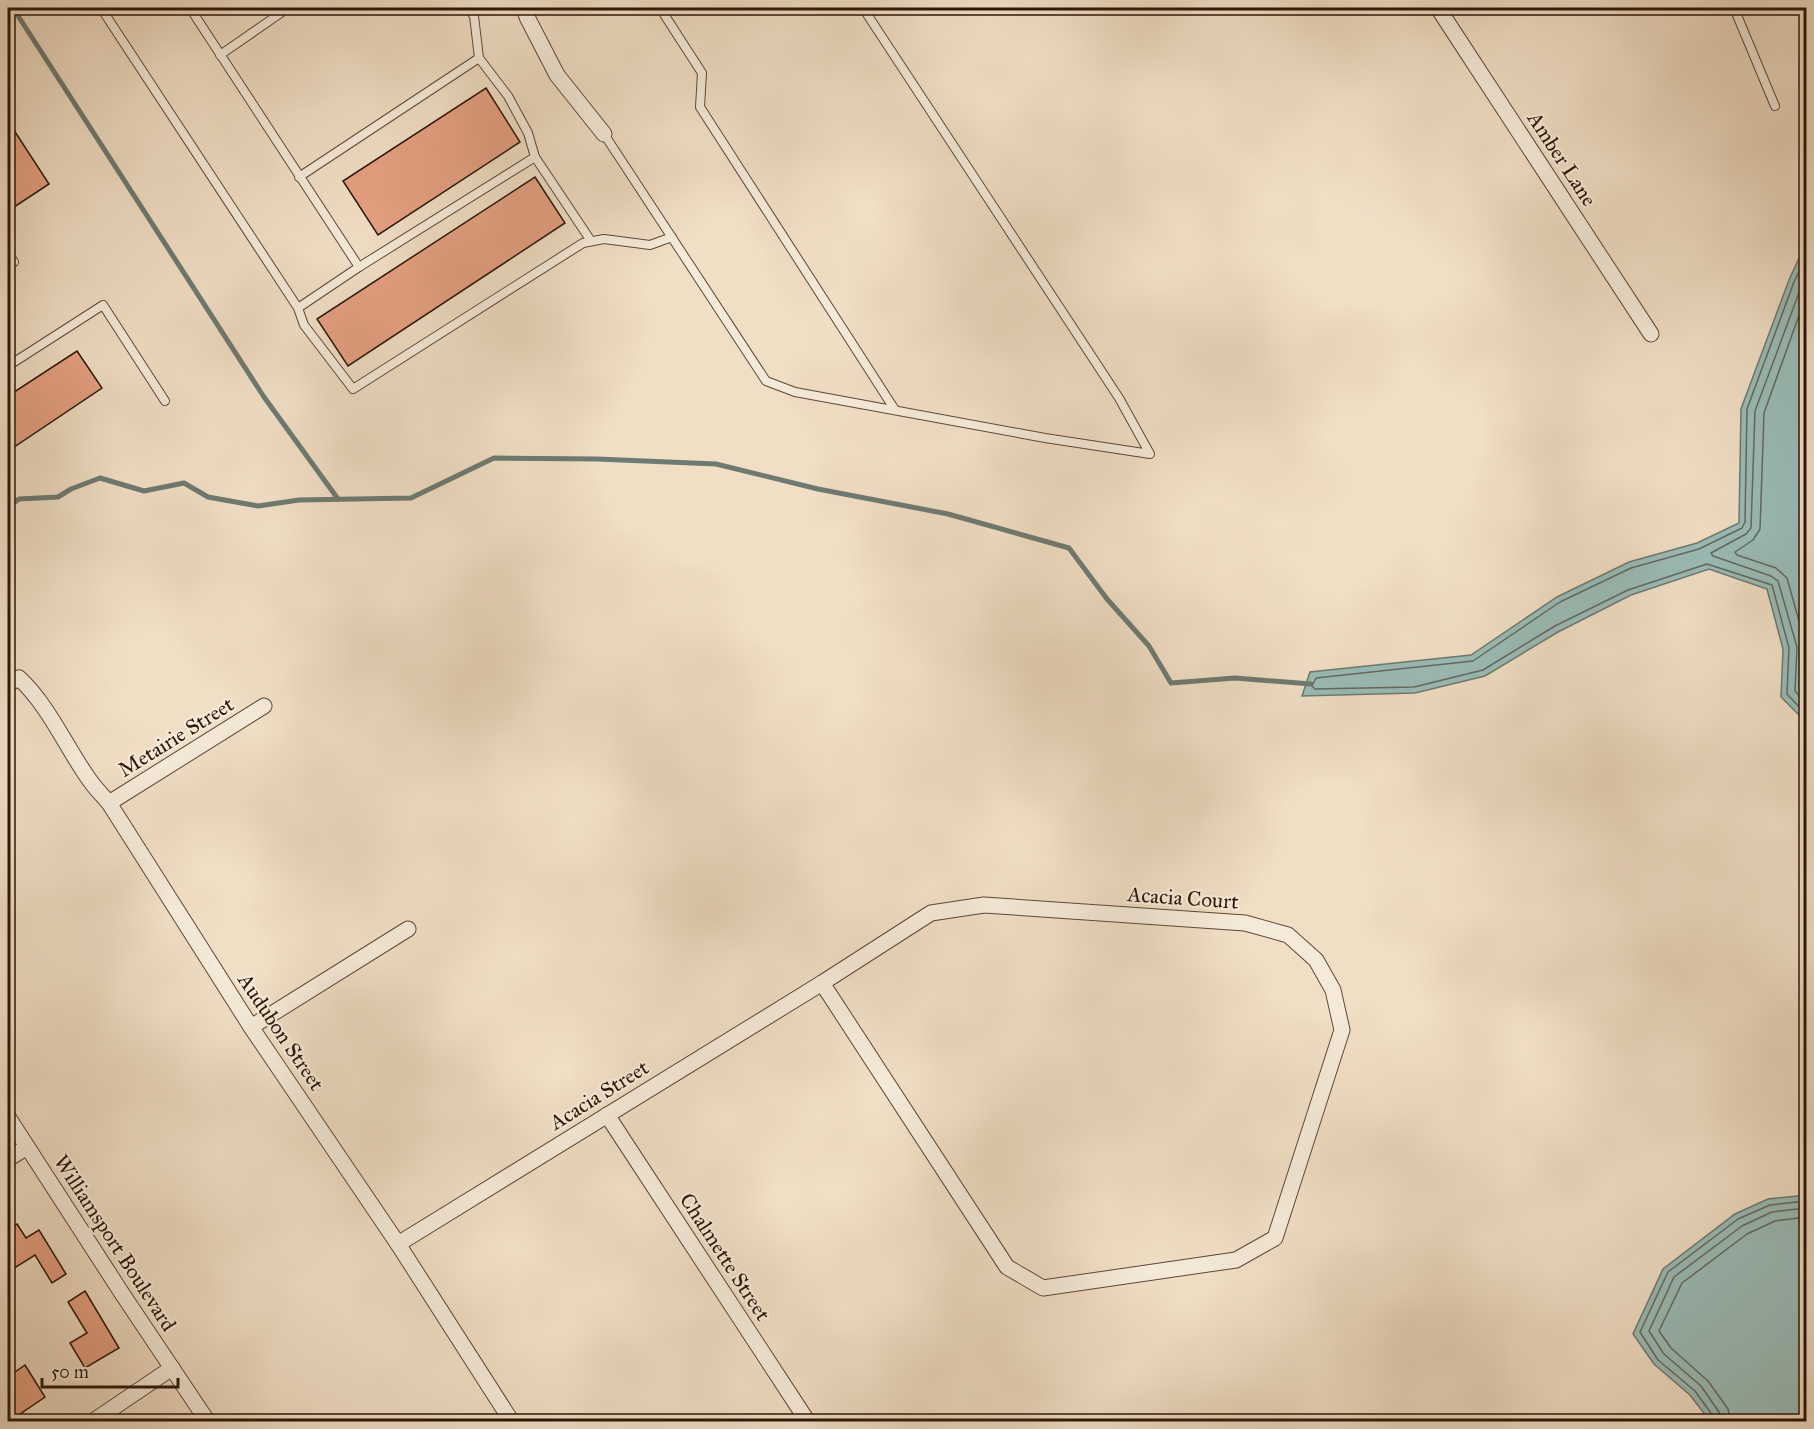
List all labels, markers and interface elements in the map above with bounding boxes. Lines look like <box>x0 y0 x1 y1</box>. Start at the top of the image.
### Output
street label: Amber Lane <box>1521 106 1602 211</box>
street label: Metairie Street <box>113 691 239 783</box>
street label: Acacia Court <box>1126 881 1240 915</box>
street label: Audubon Street <box>232 968 330 1096</box>
street label: Acacia Street <box>544 1054 654 1136</box>
street label: Williamsport Boulevard <box>48 1150 182 1337</box>
street label: Chalmette Street <box>674 1188 776 1326</box>
scale bar <box>42 1351 178 1389</box>
text: 50 m <box>51 1361 89 1383</box>

